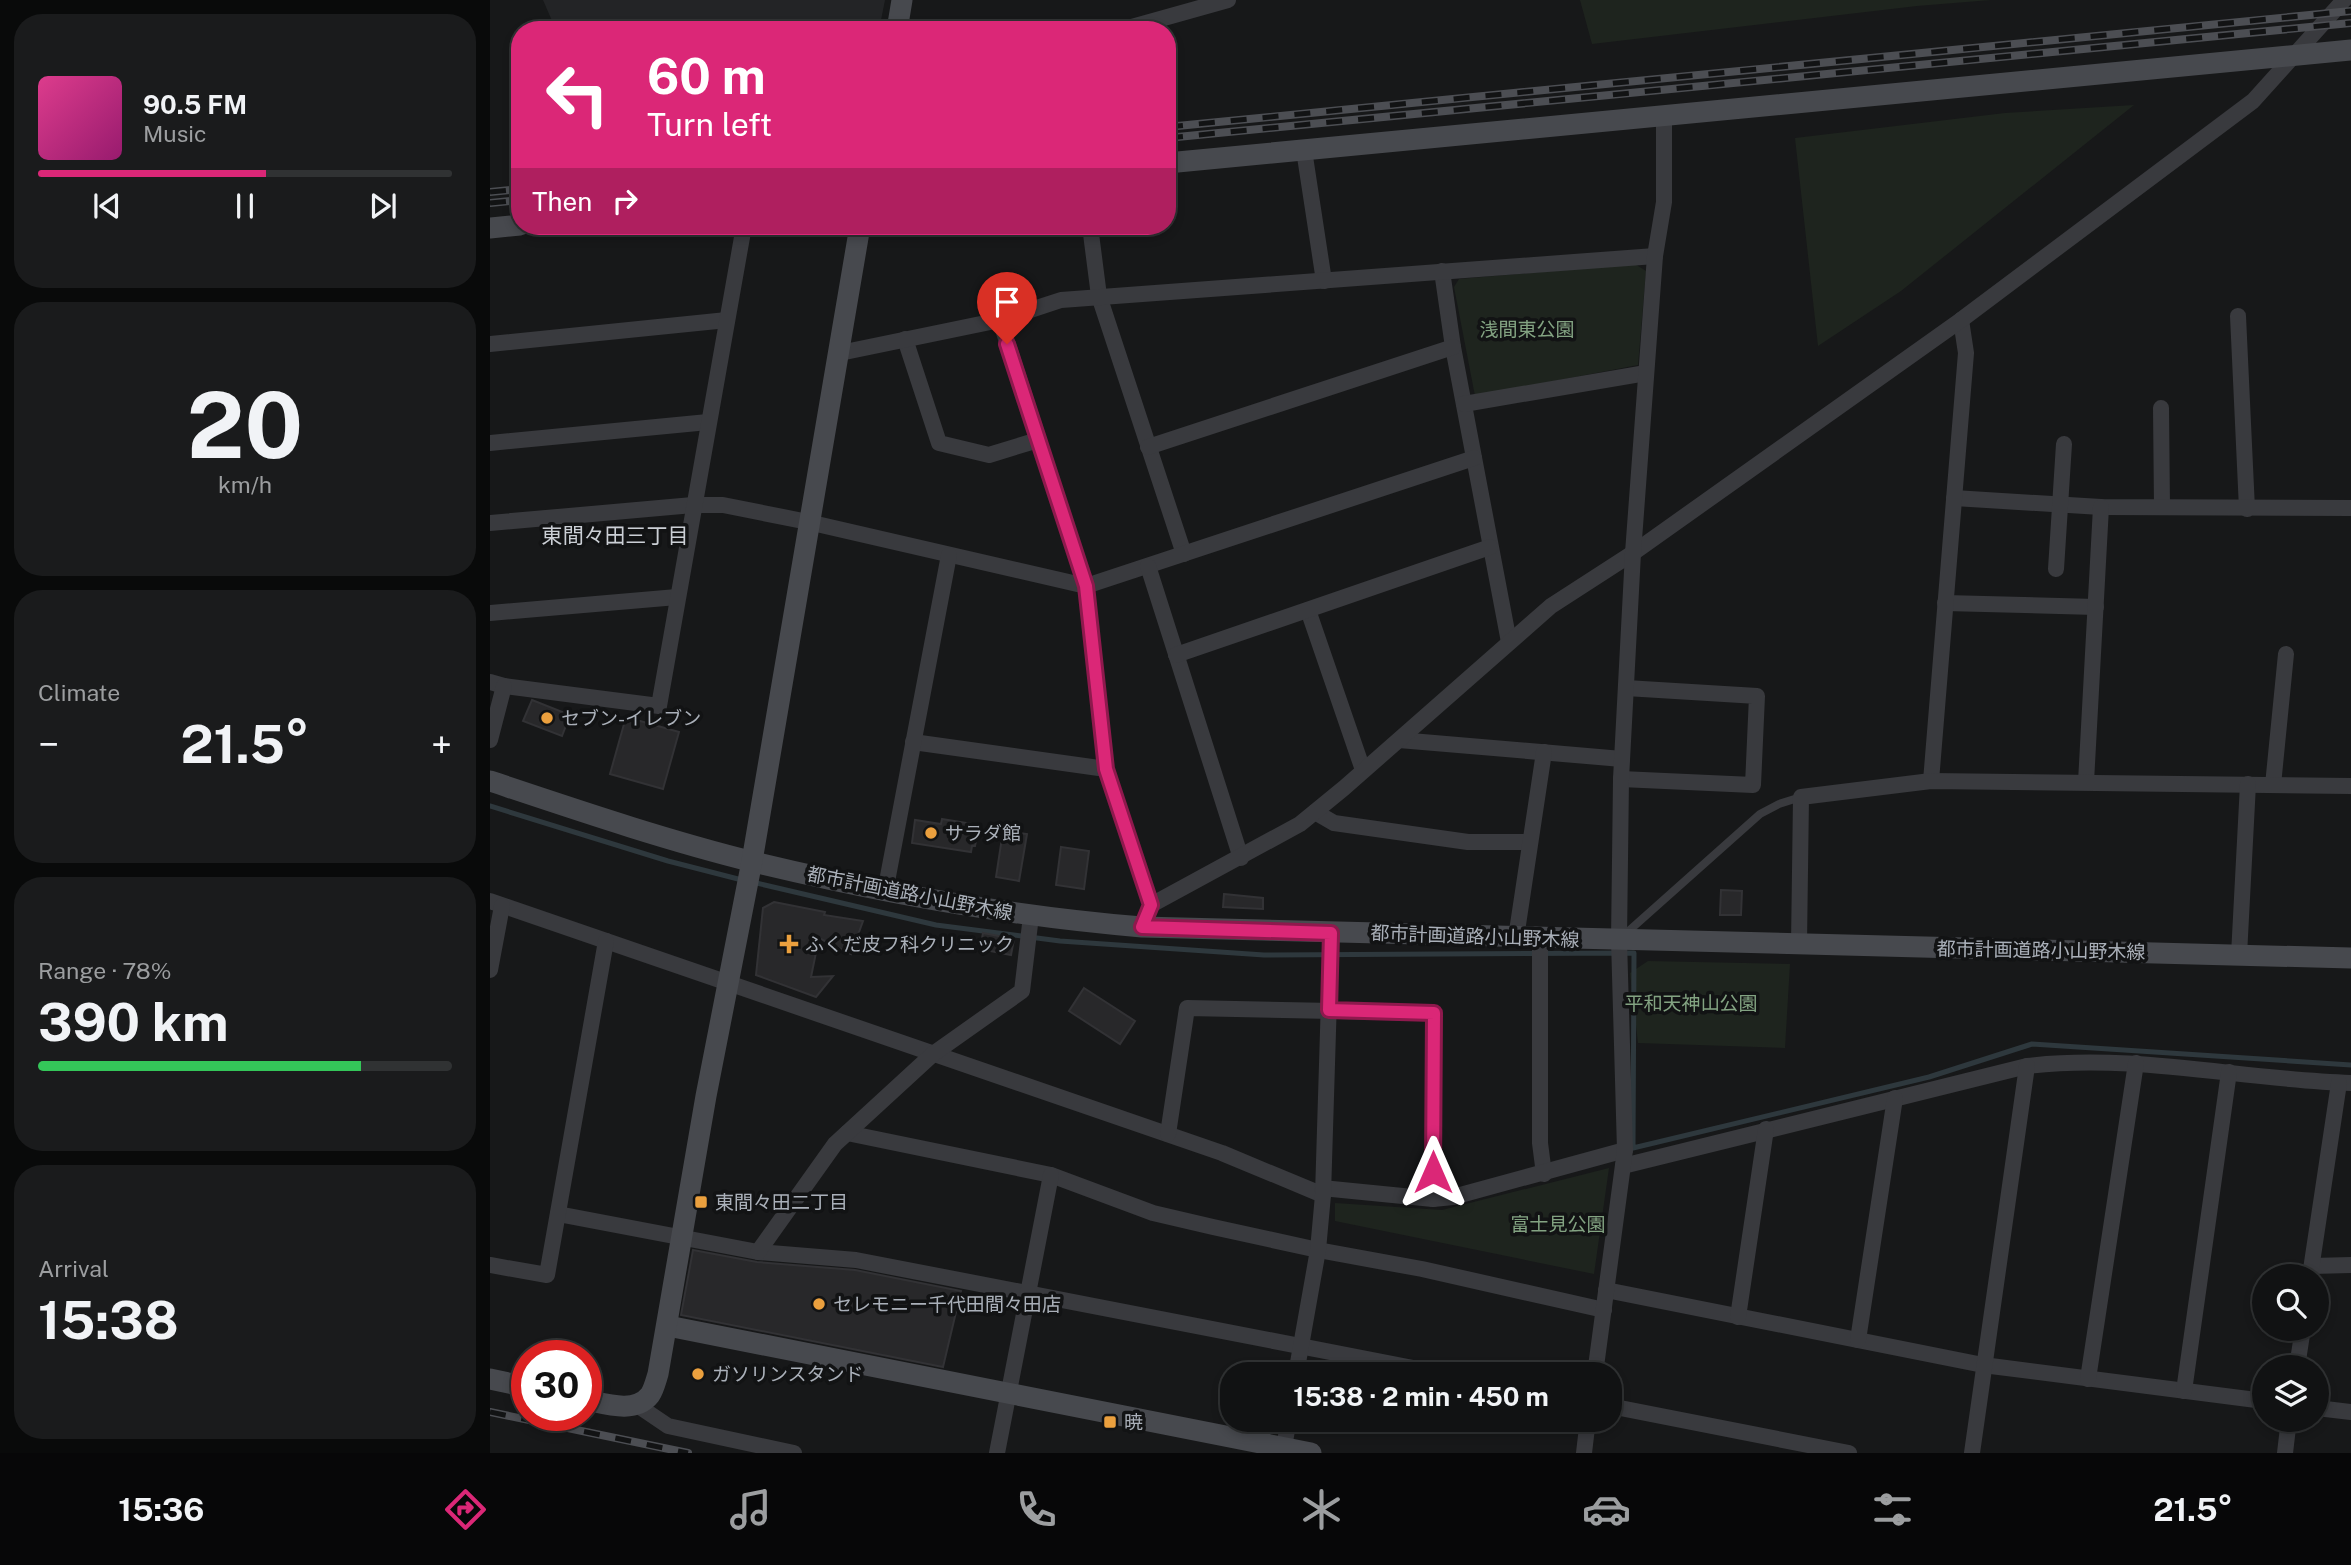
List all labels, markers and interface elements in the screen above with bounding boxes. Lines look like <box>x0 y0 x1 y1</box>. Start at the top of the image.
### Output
text: 60 m <box>647 47 766 105</box>
icon: left <box>532 49 623 140</box>
text: 90.5 FM <box>143 89 247 120</box>
text: Turn left <box>647 106 772 143</box>
text: Music <box>143 120 207 147</box>
icon: right <box>606 182 644 220</box>
text: Then <box>532 186 592 217</box>
icon: previous <box>88 187 126 225</box>
icon: pause <box>226 187 264 225</box>
icon: next <box>364 187 402 225</box>
pin <box>977 272 1037 344</box>
icon: arrive <box>988 283 1026 321</box>
park label: 浅間東公園 <box>1479 318 1575 340</box>
text: 20 <box>187 372 303 478</box>
text: km/h <box>218 471 272 498</box>
district label: 東間々田三丁目 <box>542 523 689 548</box>
text: Climate <box>38 679 120 706</box>
place label: セブン-イレブン <box>561 707 701 729</box>
marker: セブン-イレブン <box>539 710 555 726</box>
text: 21.5° <box>180 714 310 775</box>
text: − <box>38 722 59 767</box>
text: + <box>431 722 452 767</box>
place label: サラダ館 <box>945 822 1021 844</box>
marker: サラダ館 <box>923 825 939 841</box>
street label: 都市計画道路小山野木線 <box>805 862 1015 924</box>
street label: 都市計画道路小山野木線 <box>1370 921 1580 951</box>
place label: ふくだ皮フ科クリニック <box>805 933 1014 955</box>
marker: ふくだ皮フ科クリニック <box>779 934 799 954</box>
street label: 都市計画道路小山野木線 <box>1936 937 2146 963</box>
text: Range · 78% <box>38 957 171 984</box>
text: 390 km <box>38 992 228 1053</box>
park label: 平和天神山公園 <box>1624 992 1758 1014</box>
position arrow <box>1396 1135 1470 1209</box>
place label: 東間々田二丁目 <box>715 1191 848 1213</box>
marker: 東間々田二丁目 <box>693 1194 709 1210</box>
park label: 富士見公園 <box>1510 1213 1606 1235</box>
text: Arrival <box>38 1255 109 1282</box>
map controls <box>2252 1264 2329 1432</box>
button: search <box>2252 1264 2329 1341</box>
text: 15:38 <box>38 1290 179 1351</box>
place label: セレモニー千代田間々田店 <box>833 1293 1061 1315</box>
marker: セレモニー千代田間々田店 <box>811 1296 827 1312</box>
speed limit sign: 30 <box>511 1340 602 1431</box>
button: layers <box>2252 1355 2329 1432</box>
place label: ガソリンスタンド <box>712 1363 864 1385</box>
marker: ガソリンスタンド <box>690 1366 706 1382</box>
text: 15:38 · 2 min · 450 m <box>1293 1381 1549 1412</box>
place label: 暁 <box>1124 1411 1143 1433</box>
marker: 暁 <box>1102 1414 1118 1430</box>
icon: directions <box>441 1485 490 1534</box>
icon: music <box>726 1485 775 1534</box>
icon: phone <box>1012 1485 1061 1534</box>
icon: climate <box>1297 1485 1346 1534</box>
icon: car <box>1582 1485 1631 1534</box>
icon: filters <box>1868 1485 1917 1534</box>
text: 15:36 <box>118 1491 204 1528</box>
text: 21.5° <box>2153 1491 2233 1528</box>

